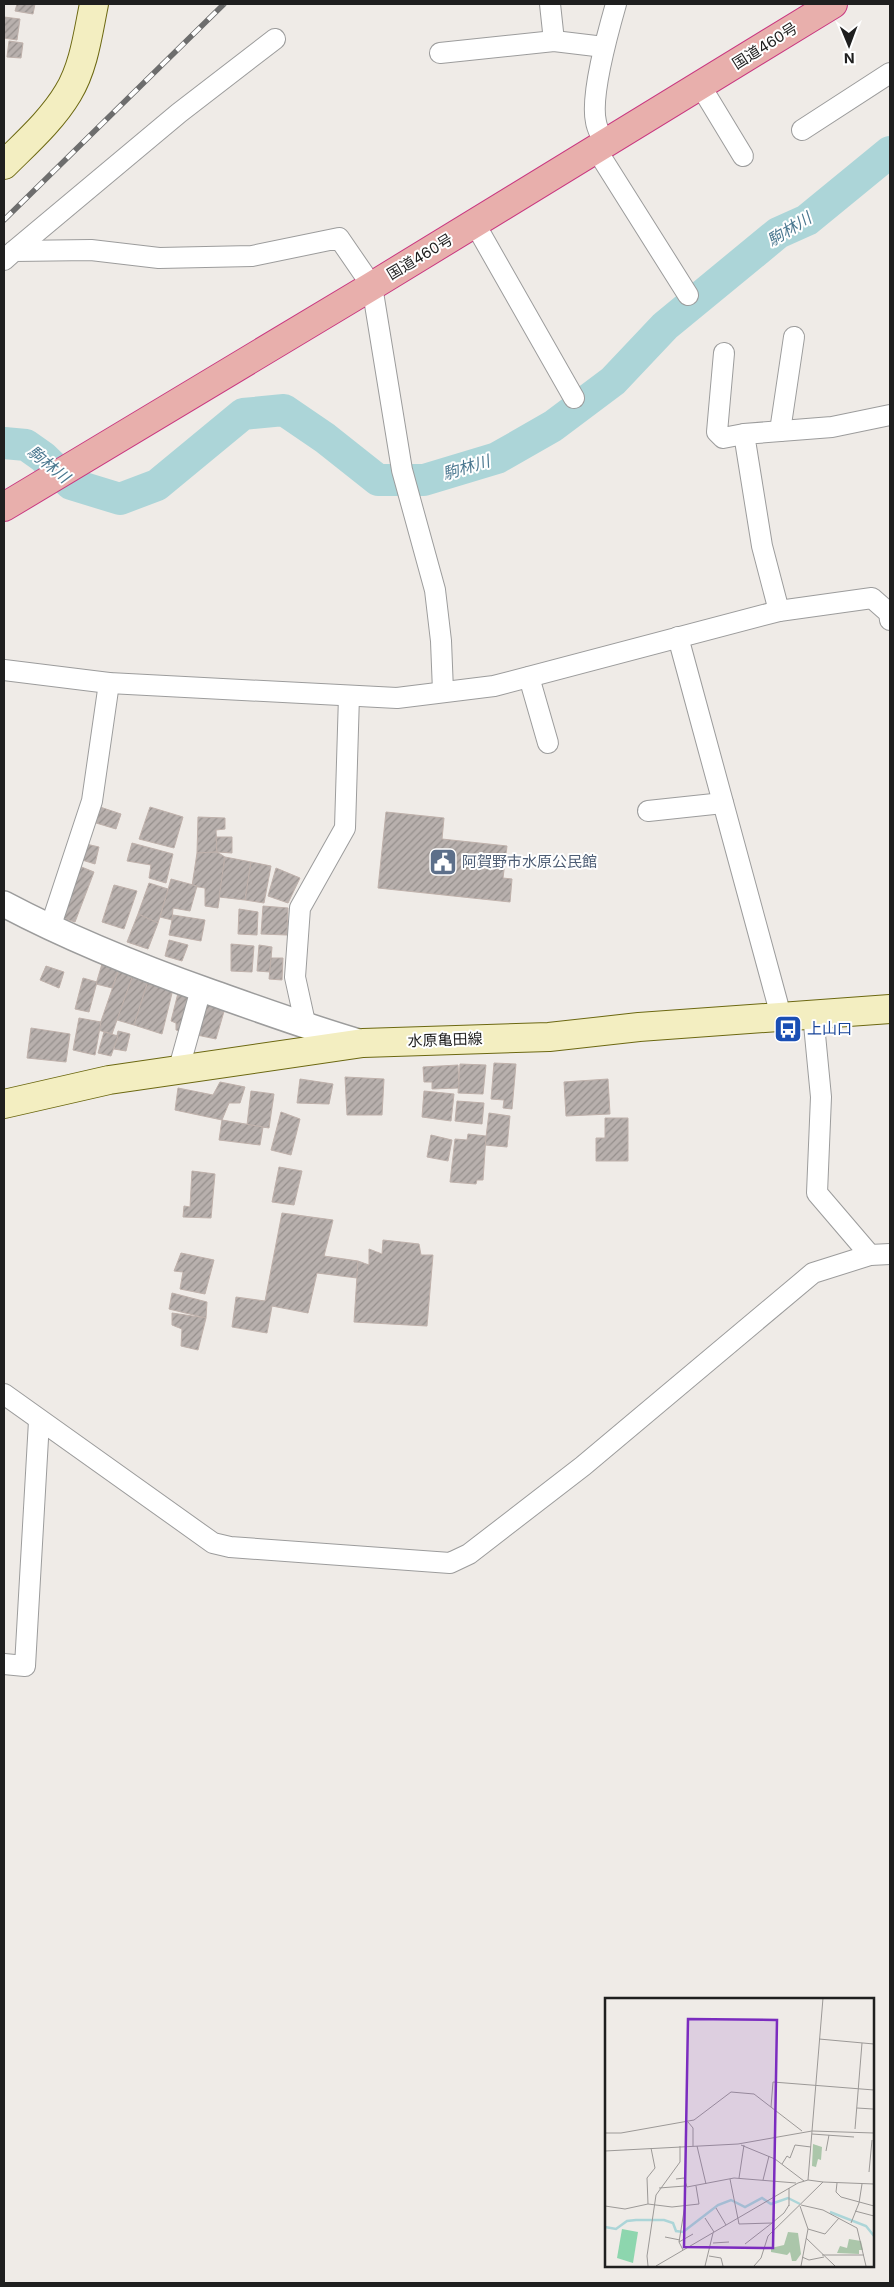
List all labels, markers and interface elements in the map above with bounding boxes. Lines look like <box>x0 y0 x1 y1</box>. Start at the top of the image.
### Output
street label: 国道460号 <box>729 18 801 73</box>
north arrow <box>824 20 874 70</box>
text: N <box>844 50 855 67</box>
water label: 駒林川 <box>763 207 816 250</box>
street label: 国道460号 <box>383 230 456 284</box>
water label: 駒林川 <box>24 441 75 488</box>
water label: 駒林川 <box>440 450 494 484</box>
public building icon: 阿賀野市水原公民館 <box>428 847 458 877</box>
place label: 阿賀野市水原公民館 <box>462 852 597 871</box>
bus stop icon: 上山口 <box>773 1014 803 1044</box>
place label: 上山口 <box>807 1019 852 1038</box>
street label: 水原亀田線 <box>407 1029 483 1050</box>
inset map <box>605 1998 874 2267</box>

